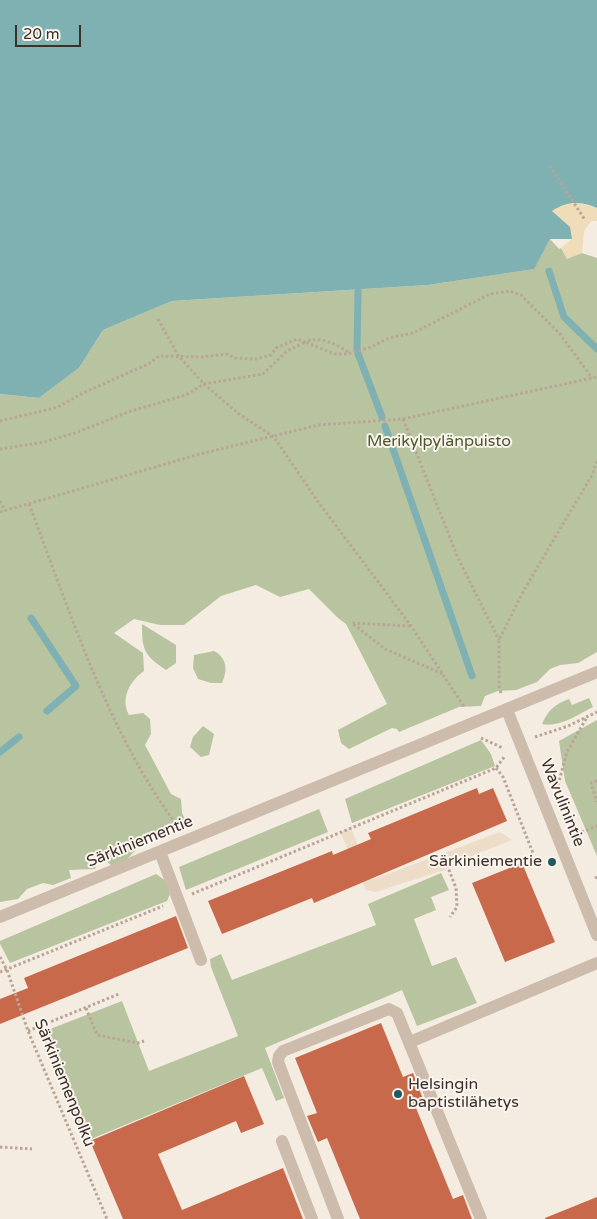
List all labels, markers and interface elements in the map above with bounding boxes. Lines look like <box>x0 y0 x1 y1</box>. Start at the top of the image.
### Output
scale bar <box>18 15 84 47</box>
text: 20 m <box>23 25 60 43</box>
park label: Merikylpylänpuisto <box>367 432 511 452</box>
street label: Wavulinintie <box>536 756 588 850</box>
street label: Särkiniementie <box>84 812 196 872</box>
place label: Särkiniementie <box>429 852 542 872</box>
marker: Särkiniementie <box>546 856 558 868</box>
street label: Särkiniemenpolku <box>30 1016 98 1150</box>
place label: Helsingin baptistilähetys <box>408 1075 519 1113</box>
marker: Helsingin baptistilähetys <box>392 1088 404 1100</box>

